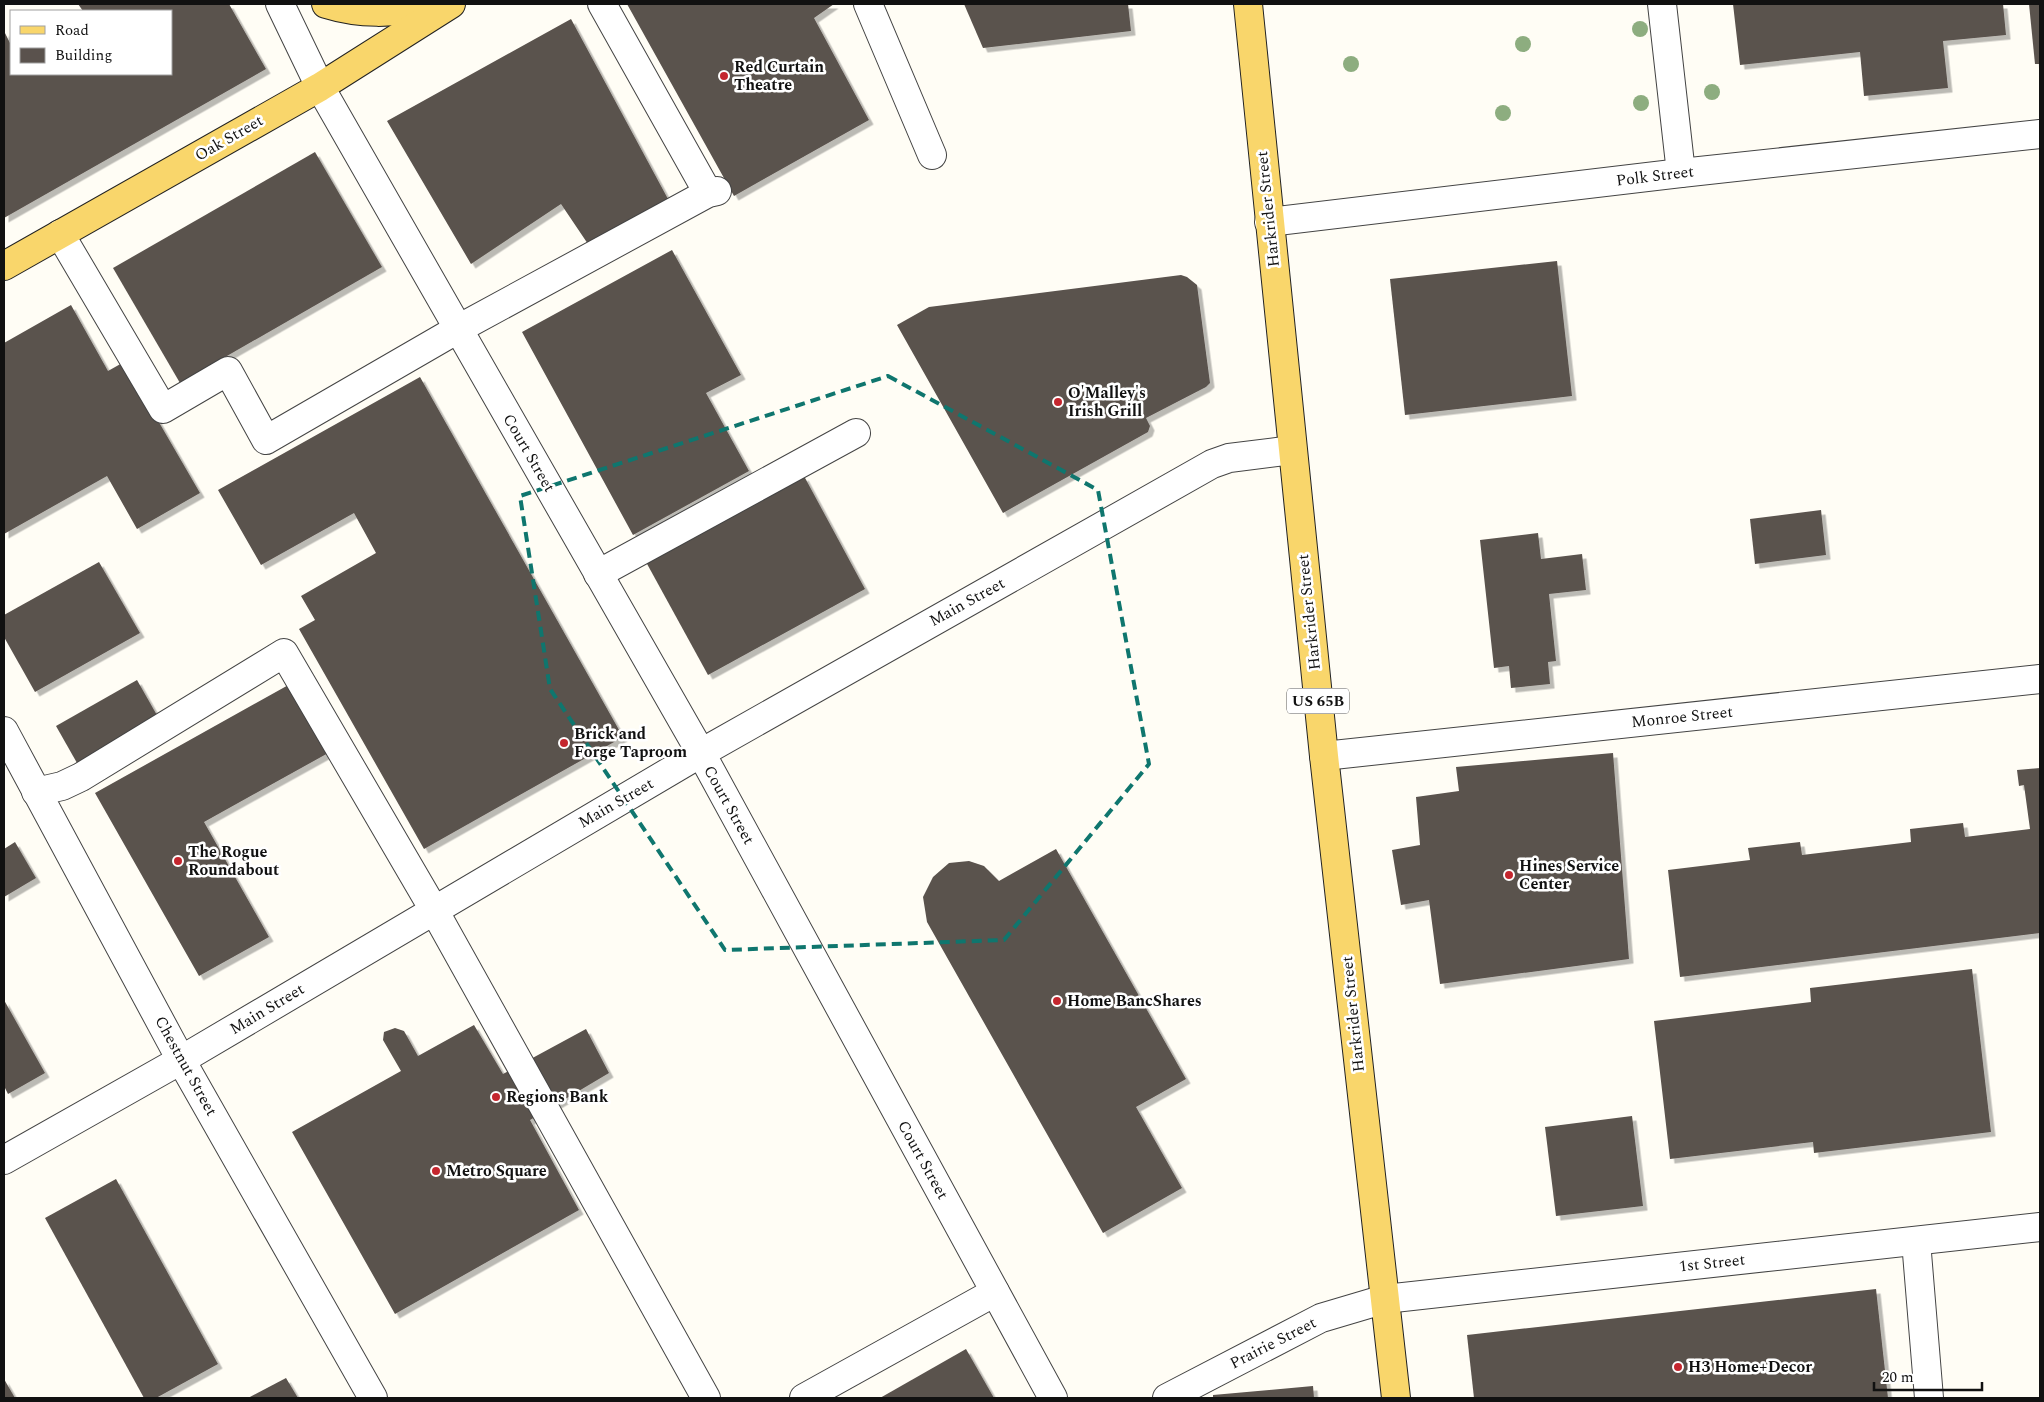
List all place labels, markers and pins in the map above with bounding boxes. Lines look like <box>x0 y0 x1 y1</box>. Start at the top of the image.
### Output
place label: Red Curtain Theatre <box>734 55 824 97</box>
marker: Red Curtain Theatre <box>718 70 730 82</box>
place label: O'Malley's Irish Grill <box>1068 381 1146 423</box>
marker: O'Malley's Irish Grill <box>1052 396 1064 408</box>
place label: Brick and Forge Taproom <box>574 722 688 764</box>
marker: Brick and Forge Taproom <box>558 737 570 749</box>
place label: The Rogue Roundabout <box>188 840 279 882</box>
place label: Hines Service Center <box>1519 854 1619 896</box>
marker: The Rogue Roundabout <box>172 855 184 867</box>
marker: Hines Service Center <box>1503 869 1515 881</box>
place label: Home BancShares <box>1067 989 1202 1013</box>
marker: Home BancShares <box>1051 995 1063 1007</box>
place label: Regions Bank <box>506 1085 609 1109</box>
marker: Regions Bank <box>490 1091 502 1103</box>
place label: Metro Square <box>446 1159 547 1183</box>
marker: Metro Square <box>430 1165 442 1177</box>
place label: H3 Home+Decor <box>1688 1355 1812 1379</box>
marker: H3 Home+Decor <box>1672 1361 1684 1373</box>

